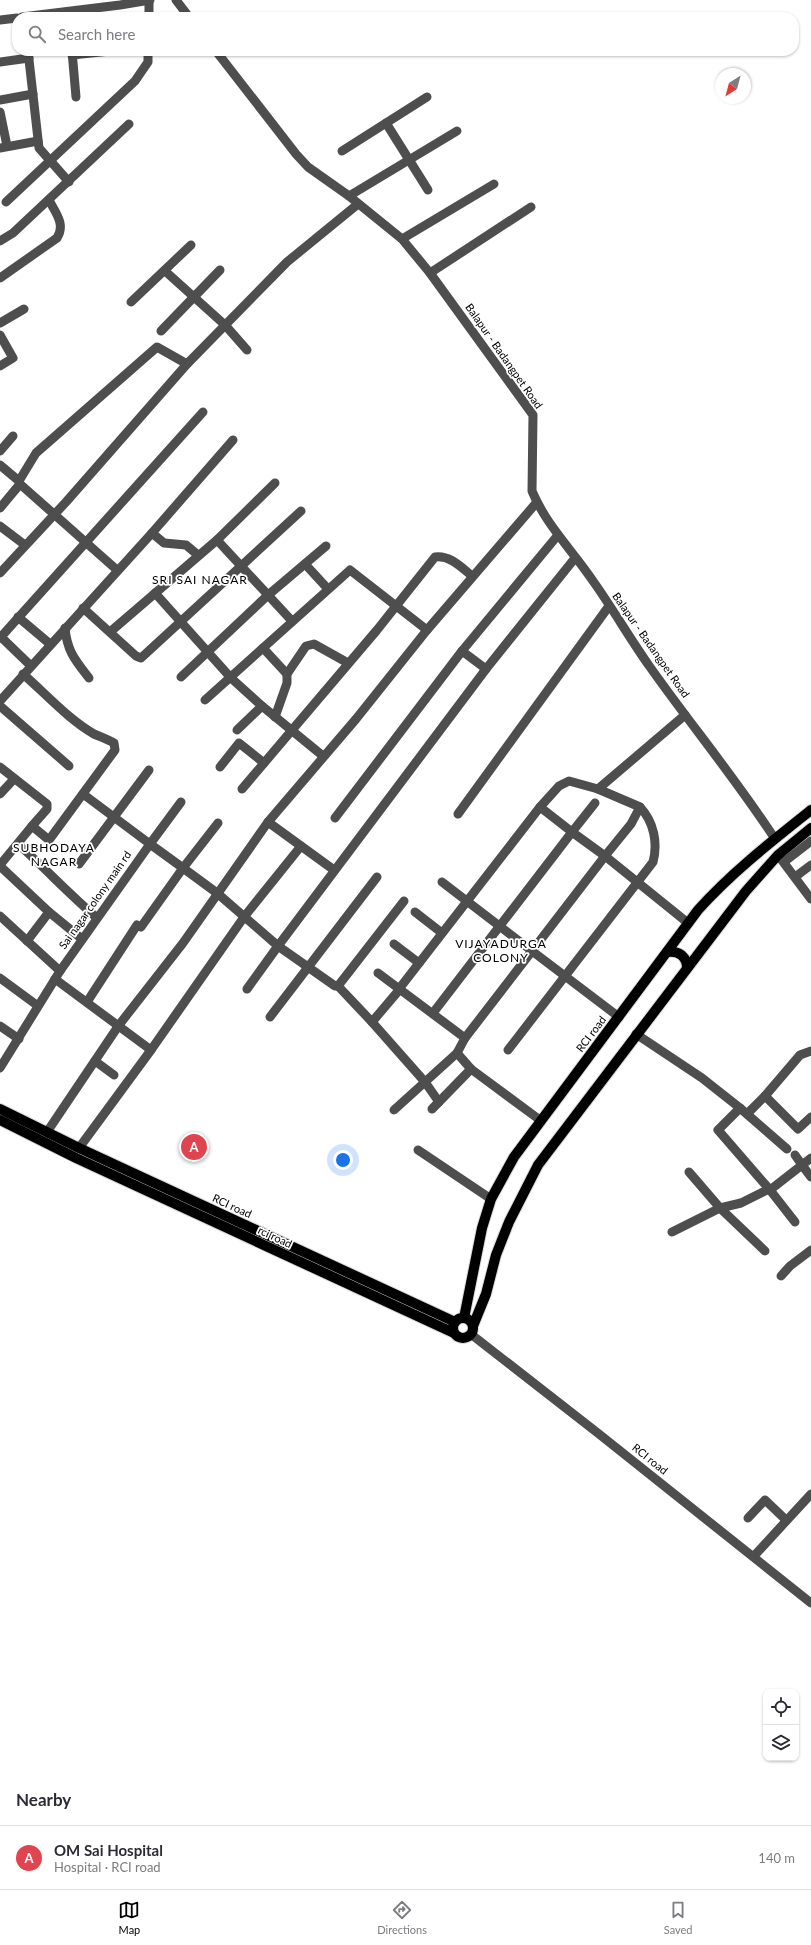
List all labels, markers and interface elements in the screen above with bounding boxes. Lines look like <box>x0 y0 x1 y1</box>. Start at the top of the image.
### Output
search box <box>12 12 799 56</box>
icon: search <box>26 23 48 45</box>
text: Search here <box>58 25 135 43</box>
north arrow <box>715 68 751 104</box>
street label: Balapur - Badangpet Road <box>463 301 546 411</box>
district label: SRI SAI NAGAR <box>152 572 248 587</box>
street label: Balapur - Badangpet Road <box>610 590 693 700</box>
district label: SUBHODAYA NAGAR <box>13 840 95 869</box>
street label: Sai nagar colony main rd <box>56 848 133 951</box>
district label: VIJAYADURGA COLONY <box>455 936 547 965</box>
street label: RCI road <box>573 1013 608 1054</box>
pin: A <box>181 1132 207 1162</box>
your location <box>333 1150 353 1170</box>
street label: RCI road <box>211 1191 254 1220</box>
street label: rci road <box>256 1223 294 1250</box>
street label: RCI road <box>630 1440 671 1477</box>
map controls <box>763 1689 799 1761</box>
button: locate <box>763 1689 799 1725</box>
button: layers <box>763 1725 799 1761</box>
text: Nearby <box>16 1789 71 1810</box>
text: OM Sai Hospital <box>54 1841 163 1859</box>
text: A <box>24 1850 34 1866</box>
text: 140 m <box>758 1850 795 1866</box>
text: Hospital · RCI road <box>54 1859 161 1875</box>
tab: Map <box>118 1899 140 1936</box>
tab: Directions <box>377 1899 427 1936</box>
tab: Saved <box>664 1899 693 1936</box>

